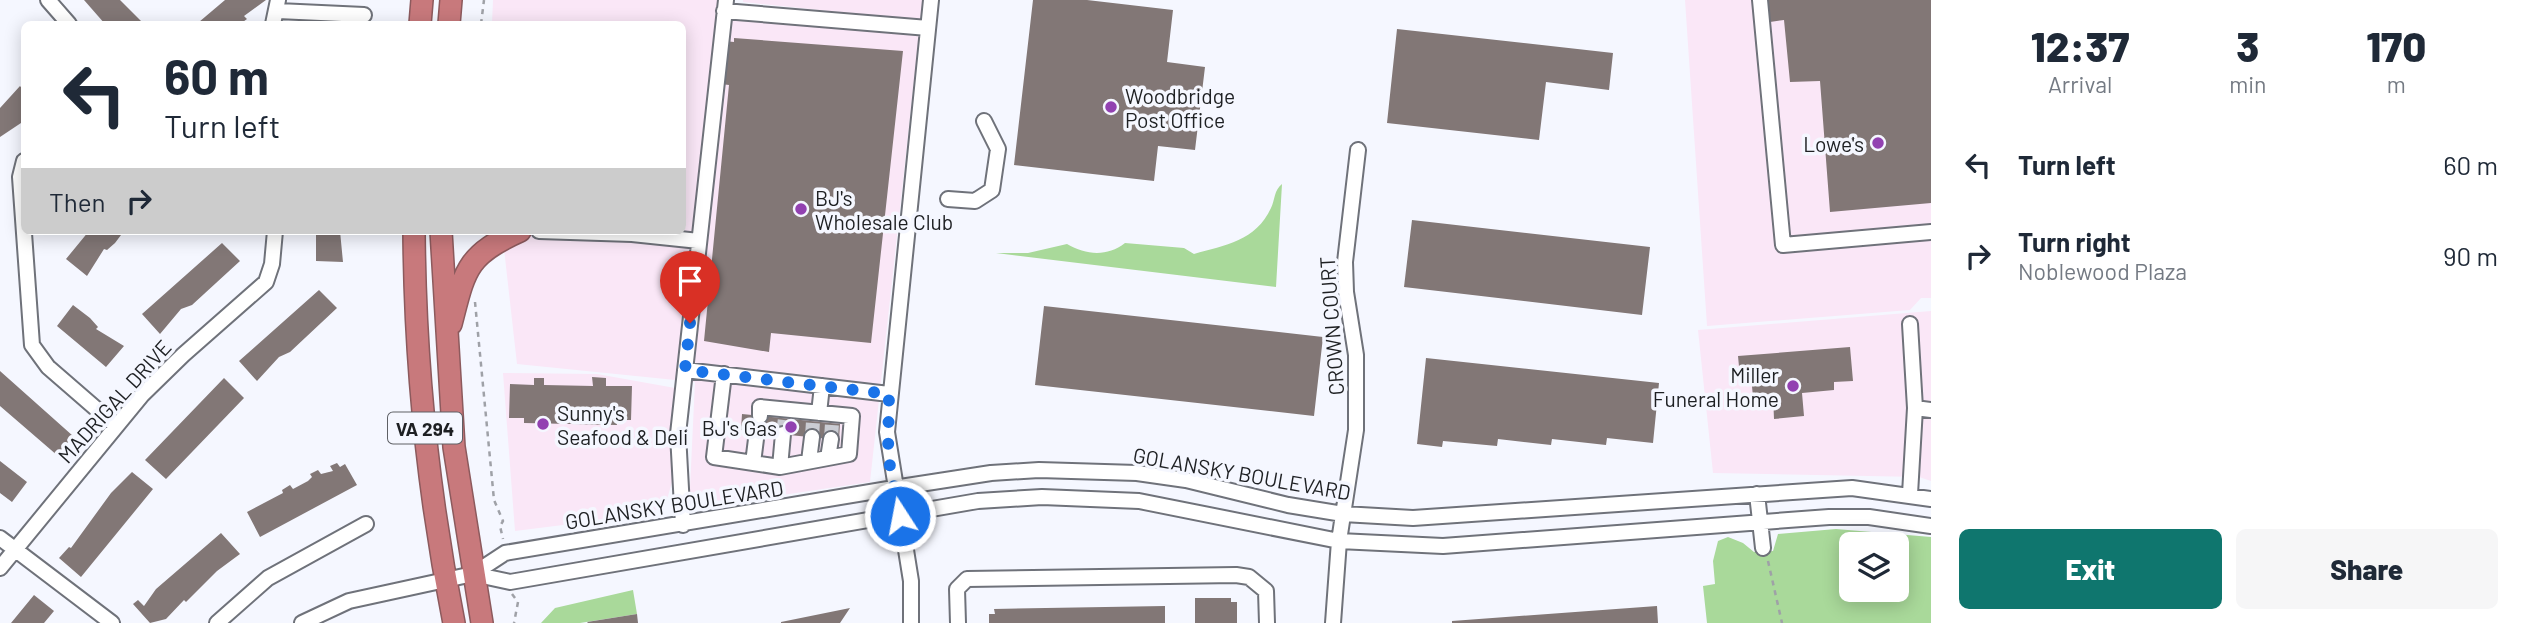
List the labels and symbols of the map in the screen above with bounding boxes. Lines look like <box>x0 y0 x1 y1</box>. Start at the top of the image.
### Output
place label: Woodbridge Post Office <box>1125 83 1235 132</box>
marker: Woodbridge Post Office <box>1103 99 1119 115</box>
place label: Lowe's <box>1803 131 1864 156</box>
marker: Lowe's <box>1870 135 1886 151</box>
place label: BJ's Wholesale Club <box>815 185 953 234</box>
marker: BJ's Wholesale Club <box>793 201 809 217</box>
pin <box>660 251 720 323</box>
street label: CROWN COURT <box>1314 256 1348 396</box>
street label: MADRIGAL DRIVE <box>52 334 176 468</box>
place label: Miller Funeral Home <box>1653 362 1779 411</box>
marker: Miller Funeral Home <box>1785 378 1801 394</box>
place label: Sunny's Seafood & Deli <box>557 400 688 449</box>
road number: VA 294 <box>388 412 462 444</box>
place label: BJ's Gas <box>702 415 777 440</box>
marker: Sunny's Seafood & Deli <box>535 416 551 432</box>
marker: BJ's Gas <box>783 419 799 435</box>
street label: GOLANSKY BOULEVARD <box>1131 442 1353 504</box>
street label: GOLANSKY BOULEVARD <box>563 474 785 534</box>
position arrow <box>863 479 937 553</box>

